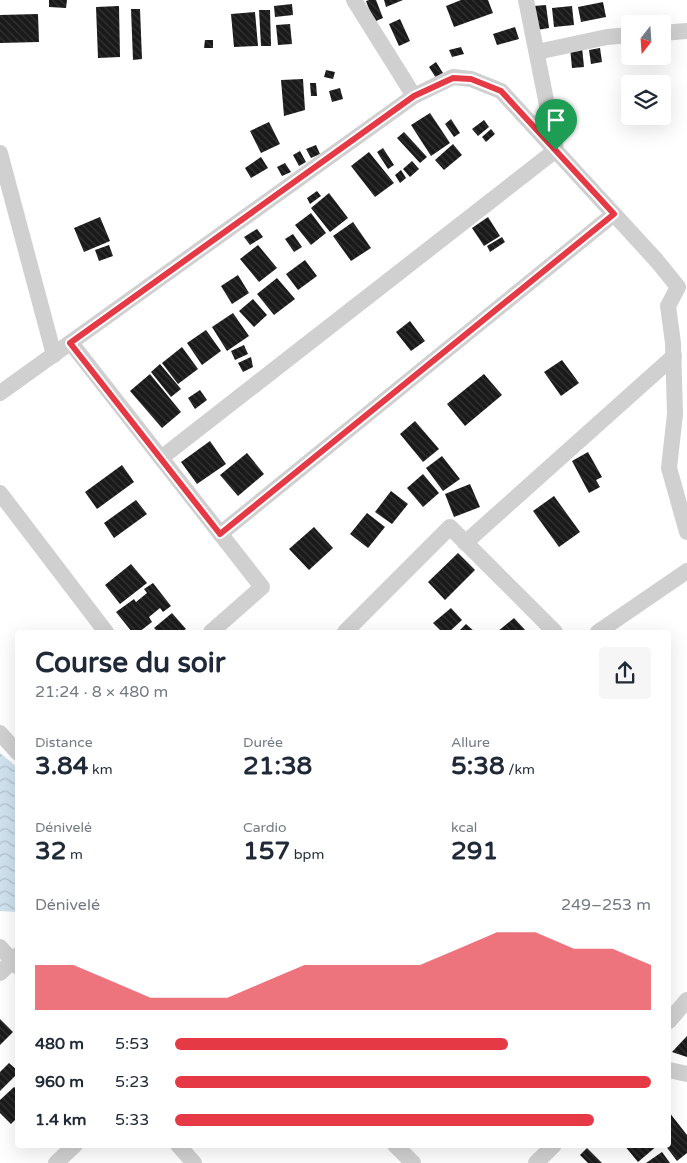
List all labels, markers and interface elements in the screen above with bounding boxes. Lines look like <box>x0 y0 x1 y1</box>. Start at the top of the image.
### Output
north arrow <box>621 15 671 65</box>
map controls <box>621 15 671 125</box>
button: layers <box>621 75 671 125</box>
pin <box>535 99 577 150</box>
icon: arrive <box>542 106 570 134</box>
text: Course du soir <box>35 646 226 680</box>
button: share <box>599 647 651 699</box>
text: 21:24 · 8 × 480 m <box>35 682 168 702</box>
text: Distance <box>35 734 93 751</box>
text: Durée <box>243 734 283 751</box>
text: Allure <box>451 734 490 751</box>
text: 3.84 <box>35 751 88 781</box>
text: 21:38 <box>243 751 312 781</box>
text: 5:38 <box>451 751 505 781</box>
text: km <box>88 761 113 778</box>
text: /km <box>505 761 535 778</box>
text: Dénivelé <box>35 819 92 836</box>
text: Cardio <box>243 819 287 836</box>
text: kcal <box>451 819 477 836</box>
text: 32 <box>35 836 66 866</box>
text: 157 <box>243 836 290 866</box>
text: 291 <box>451 836 498 866</box>
text: m <box>66 846 83 863</box>
text: bpm <box>290 846 324 863</box>
text: Dénivelé <box>35 895 100 915</box>
text: 249–253 m <box>561 895 651 915</box>
text: 480 m <box>35 1034 84 1054</box>
text: 5:53 <box>115 1034 149 1054</box>
text: 960 m <box>35 1072 84 1092</box>
text: 5:23 <box>115 1072 149 1092</box>
text: 1.4 km <box>35 1110 87 1130</box>
text: 5:33 <box>115 1110 149 1130</box>

